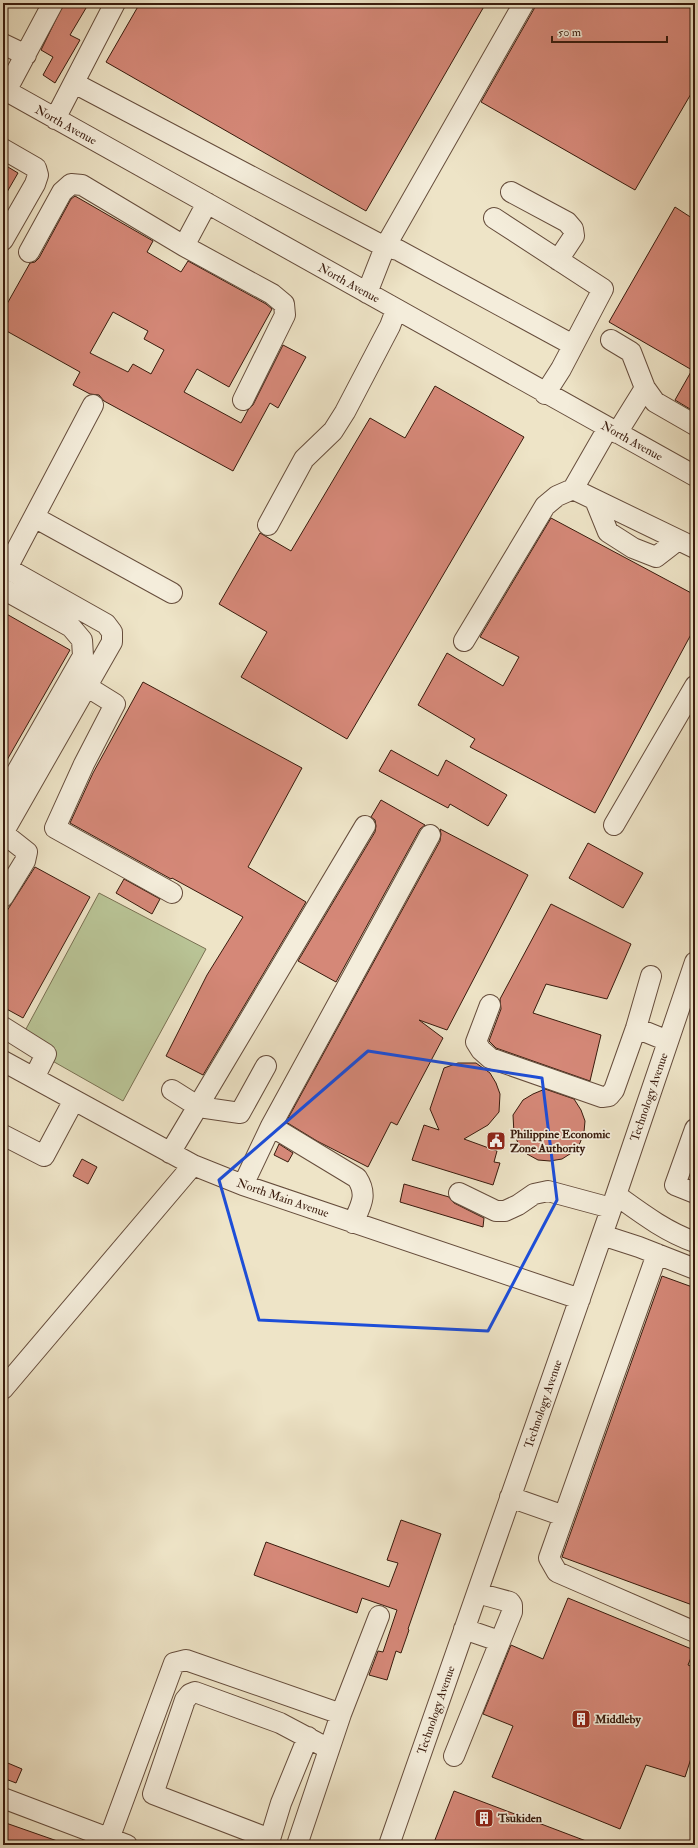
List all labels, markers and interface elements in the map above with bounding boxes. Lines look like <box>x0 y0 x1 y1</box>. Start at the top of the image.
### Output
scale bar <box>552 18 667 44</box>
text: 50 m <box>558 25 582 40</box>
street label: North Avenue <box>32 102 99 149</box>
street label: North Avenue <box>315 260 382 307</box>
street label: North Avenue <box>598 418 665 465</box>
street label: Technology Avenue <box>627 1051 672 1143</box>
place label: Philippine Economic Zone Authority <box>510 1127 610 1156</box>
public building icon: Philippine Economic Zone Authority <box>485 1130 507 1152</box>
street label: North Main Avenue <box>235 1176 331 1221</box>
street label: Technology Avenue <box>521 1358 566 1450</box>
street label: Technology Avenue <box>414 1664 459 1756</box>
building icon: Middleby <box>570 1708 592 1730</box>
place label: Middleby <box>594 1712 641 1727</box>
building icon: Tsukiden <box>473 1807 495 1829</box>
place label: Tsukiden <box>497 1811 543 1826</box>

